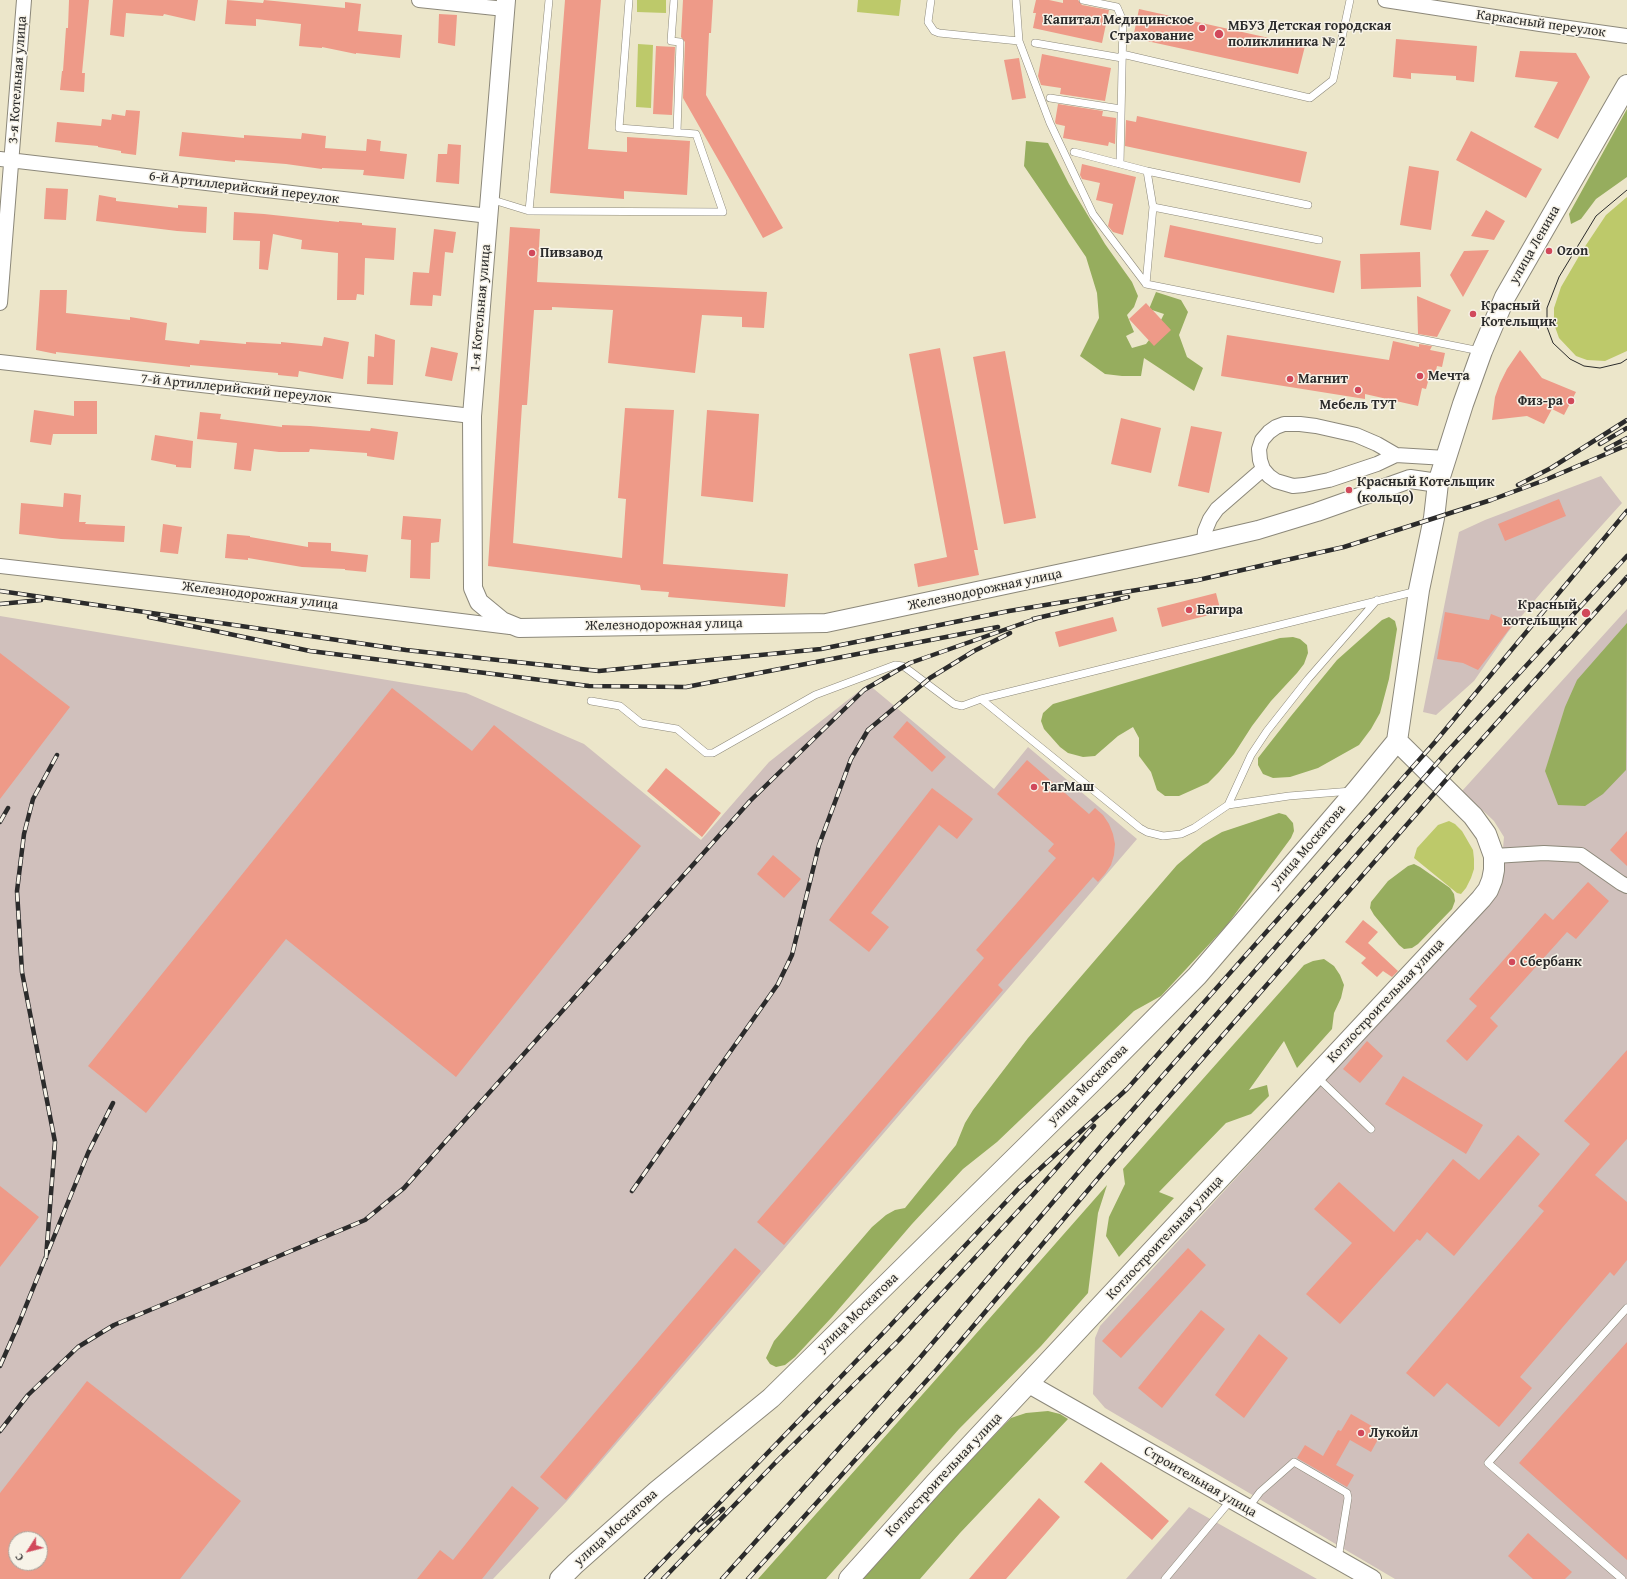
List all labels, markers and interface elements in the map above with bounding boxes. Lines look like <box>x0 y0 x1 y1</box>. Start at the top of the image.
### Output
street label: Каркасный переулок <box>1475 7 1607 41</box>
place label: Капитал Медицинское Страхование <box>1043 12 1194 44</box>
street label: 3-я Котельная улица <box>5 16 31 144</box>
place label: МБУЗ Детская городская поликлиника № 2 <box>1228 18 1391 50</box>
marker: Капитал Медицинское Страхование <box>1197 23 1207 33</box>
marker: МБУЗ Детская городская поликлиника № 2 <box>1213 28 1225 40</box>
street label: 6-й Артиллерийский переулок <box>148 168 340 208</box>
street label: улица Ленина <box>1506 203 1564 287</box>
place label: Ozon <box>1557 243 1588 259</box>
street label: 1-я Котельная улица <box>467 244 495 372</box>
place label: Пивзавод <box>540 245 603 261</box>
marker: Ozon <box>1544 246 1554 256</box>
marker: Пивзавод <box>527 248 537 258</box>
place label: Красный Котельщик <box>1481 298 1556 330</box>
marker: Красный Котельщик <box>1468 309 1478 319</box>
place label: Мечта <box>1428 368 1470 384</box>
street label: 7-й Артиллерийский переулок <box>140 371 332 407</box>
place label: Магнит <box>1298 371 1348 387</box>
marker: Мечта <box>1415 371 1425 381</box>
marker: Магнит <box>1285 374 1295 384</box>
marker: Мебель ТУТ <box>1353 385 1363 395</box>
place label: Физ-ра <box>1518 393 1563 409</box>
marker: Физ-ра <box>1566 396 1576 406</box>
place label: Мебель ТУТ <box>1320 397 1396 413</box>
place label: Красный Котельщик (кольцо) <box>1357 474 1495 506</box>
marker: Красный Котельщик (кольцо) <box>1344 485 1354 495</box>
street label: Железнодорожная улица <box>906 565 1064 615</box>
street label: Железнодорожная улица <box>181 578 339 614</box>
place label: Красный котельщик <box>1503 597 1577 630</box>
place label: Багира <box>1197 602 1243 618</box>
marker: Багира <box>1184 605 1194 615</box>
marker: Красный котельщик <box>1580 607 1592 619</box>
street label: Железнодорожная улица <box>585 615 743 635</box>
place label: ТагМаш <box>1042 779 1094 795</box>
marker: ТагМаш <box>1029 782 1039 792</box>
street label: улица Москатова <box>1267 801 1349 893</box>
street label: Котлостроительная улица <box>1324 935 1448 1067</box>
place label: Сбербанк <box>1520 954 1582 970</box>
marker: Сбербанк <box>1507 957 1517 967</box>
street label: улица Москатова <box>1044 1041 1132 1129</box>
street label: Котлостроительная улица <box>1103 1172 1227 1304</box>
street label: улица Москатова <box>814 1270 902 1356</box>
street label: Котлостроительная улица <box>882 1409 1006 1541</box>
place label: Лукойл <box>1369 1425 1418 1441</box>
marker: Лукойл <box>1356 1428 1366 1438</box>
street label: Строительная улица <box>1140 1443 1260 1521</box>
street label: улица Москатова <box>571 1486 661 1570</box>
north arrow <box>8 1531 48 1571</box>
text: С <box>11 1550 27 1565</box>

